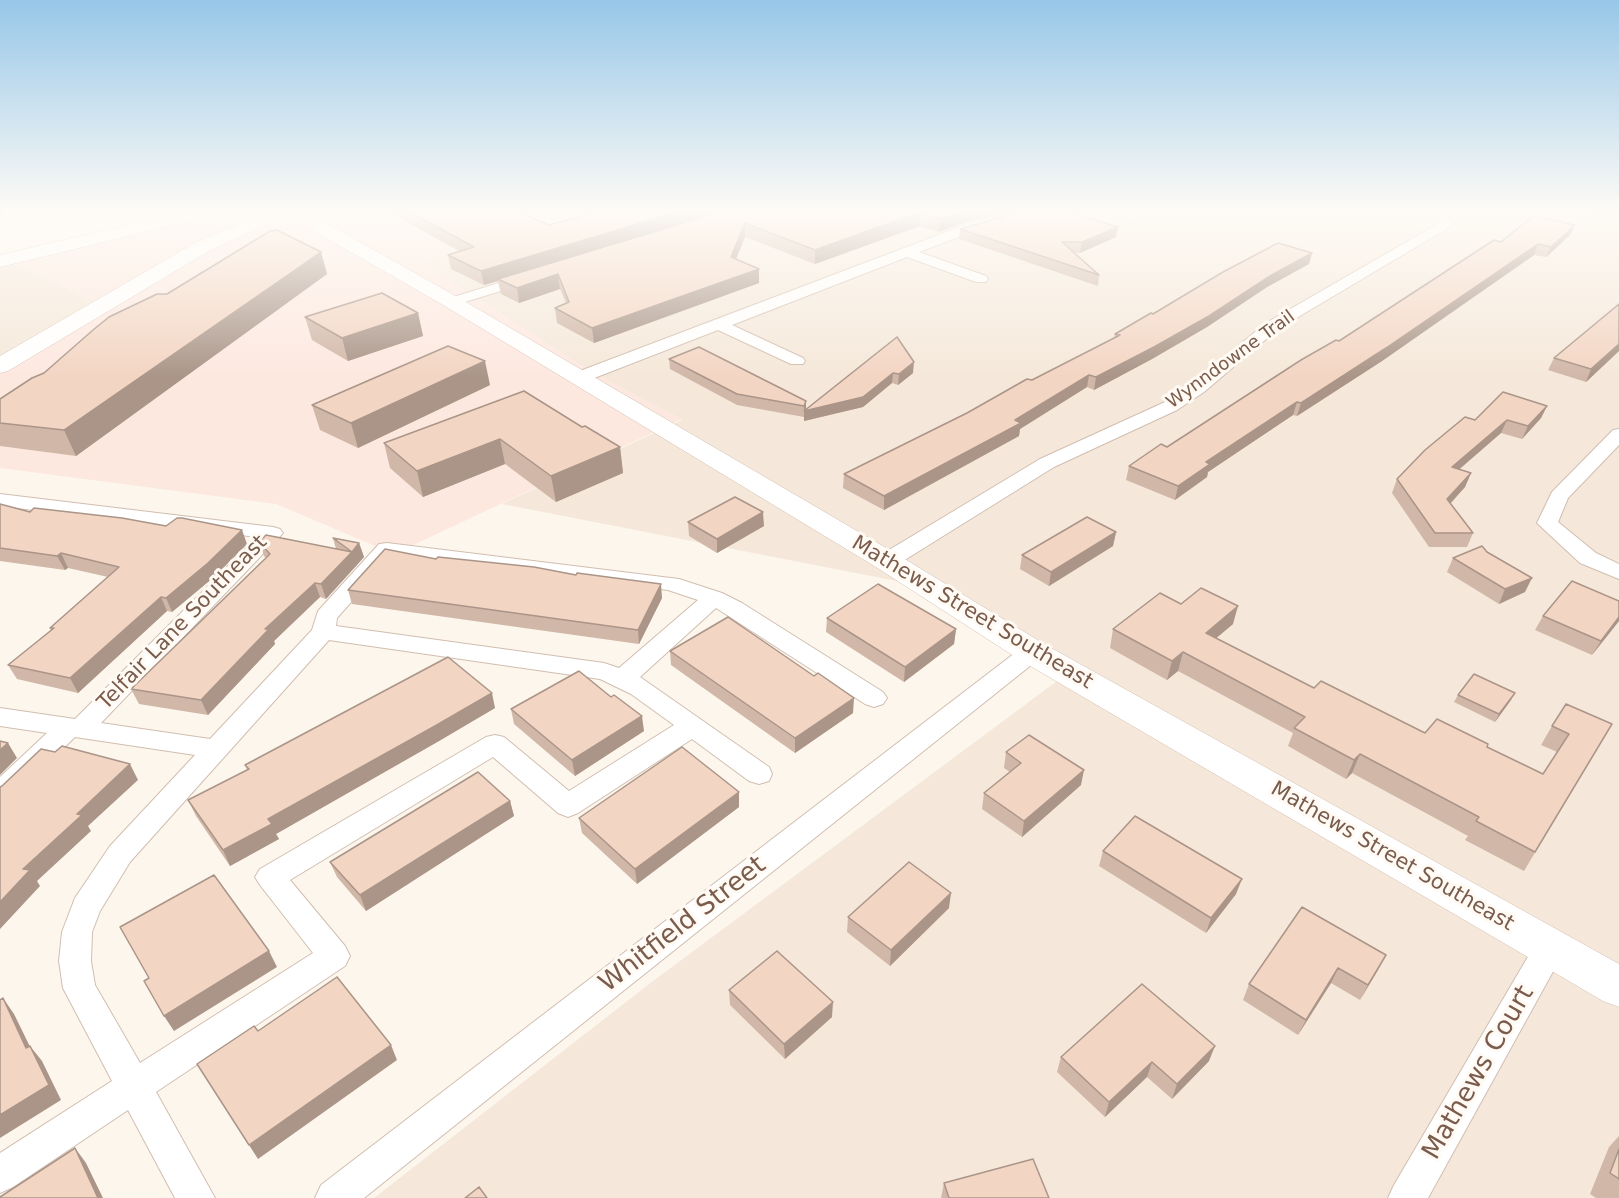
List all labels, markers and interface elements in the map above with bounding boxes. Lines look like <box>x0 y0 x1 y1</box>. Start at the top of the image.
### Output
street label: Wynndowne Trail <box>1163 306 1299 414</box>
street label: Telfair Lane Southeast <box>93 530 273 716</box>
street label: Mathews Street Southeast <box>847 531 1097 695</box>
street label: Mathews Street Southeast <box>1266 777 1518 937</box>
street label: Whitfield Street <box>593 850 773 1000</box>
street label: Mathews Court <box>1417 981 1541 1165</box>

